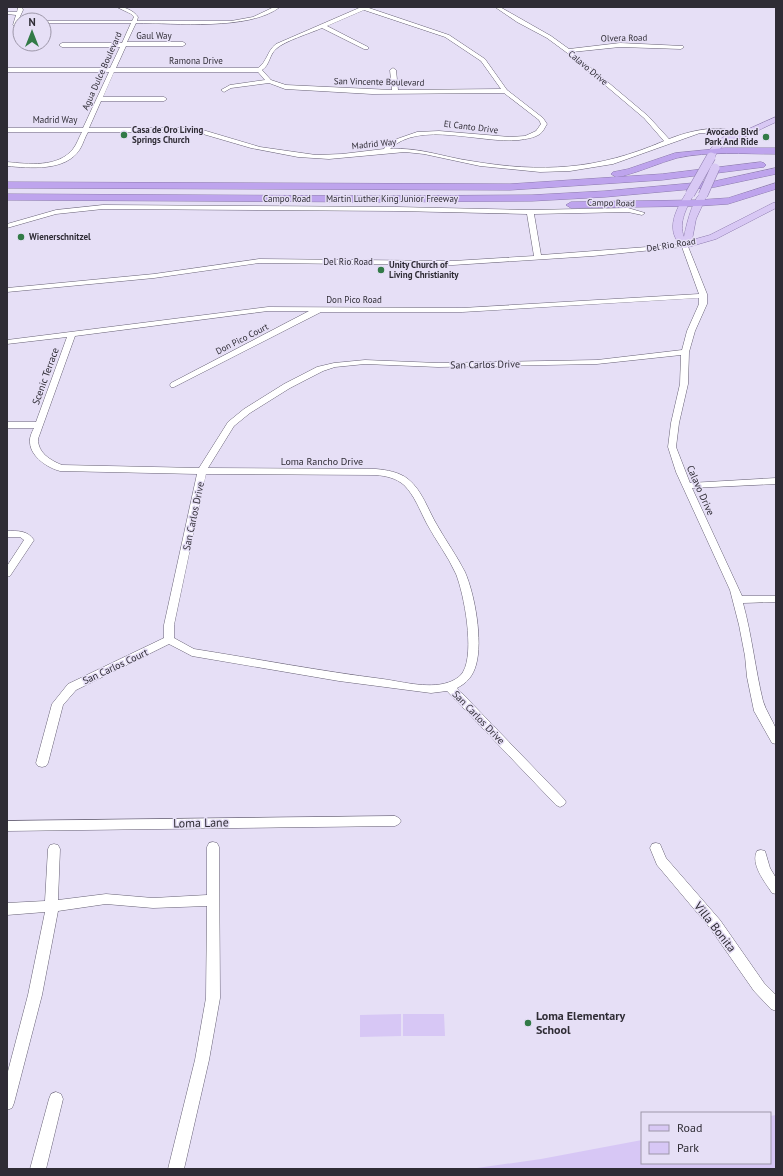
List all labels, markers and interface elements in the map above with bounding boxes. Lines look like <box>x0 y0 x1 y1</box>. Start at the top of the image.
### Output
north arrow <box>12 12 52 52</box>
text: N <box>28 15 36 29</box>
street label: Agua Dulce Boulevard <box>79 30 124 112</box>
street label: Gaul Way <box>136 30 173 41</box>
street label: Olvera Road <box>601 32 648 43</box>
street label: Calavo Drive <box>566 48 611 88</box>
street label: Ramona Drive <box>169 55 223 66</box>
street label: San Vincente Boulevard <box>334 75 425 88</box>
street label: Madrid Way <box>33 114 78 125</box>
street label: El Canto Drive <box>443 118 499 135</box>
place label: Casa de Oro Living Springs Church <box>132 124 203 145</box>
place label: Avocado Blvd Park And Ride <box>705 126 758 147</box>
marker: Casa de Oro Living Springs Church <box>119 130 129 140</box>
marker: Avocado Blvd Park And Ride <box>761 132 771 142</box>
street label: Madrid Way <box>351 136 398 151</box>
street label: Campo Road <box>263 193 311 204</box>
street label: Martin Luther King Junior Freeway <box>326 193 459 204</box>
street label: Campo Road <box>587 197 635 208</box>
place label: Wienerschnitzel <box>29 231 91 242</box>
marker: Wienerschnitzel <box>16 232 26 242</box>
street label: Del Rio Road <box>646 235 696 254</box>
street label: Del Rio Road <box>323 256 373 267</box>
place label: Unity Church of Living Christianity <box>389 259 459 280</box>
marker: Unity Church of Living Christianity <box>376 265 386 275</box>
street label: Don Pico Road <box>326 294 382 305</box>
street label: Don Pico Court <box>214 321 270 356</box>
street label: Scenic Terrace <box>29 346 62 407</box>
street label: San Carlos Drive <box>450 357 520 372</box>
street label: Loma Rancho Drive <box>281 455 363 468</box>
street label: Calavo Drive <box>684 463 717 517</box>
street label: San Carlos Drive <box>180 481 207 552</box>
street label: San Carlos Court <box>80 645 151 687</box>
street label: San Carlos Drive <box>450 688 508 747</box>
street label: Loma Lane <box>173 815 229 830</box>
street label: Villa Bonita <box>691 898 740 955</box>
place label: Loma Elementary School <box>536 1008 625 1037</box>
marker: Loma Elementary School <box>523 1018 533 1028</box>
legend <box>641 1112 771 1164</box>
text: Road <box>677 1120 702 1135</box>
text: Park <box>677 1140 699 1155</box>

